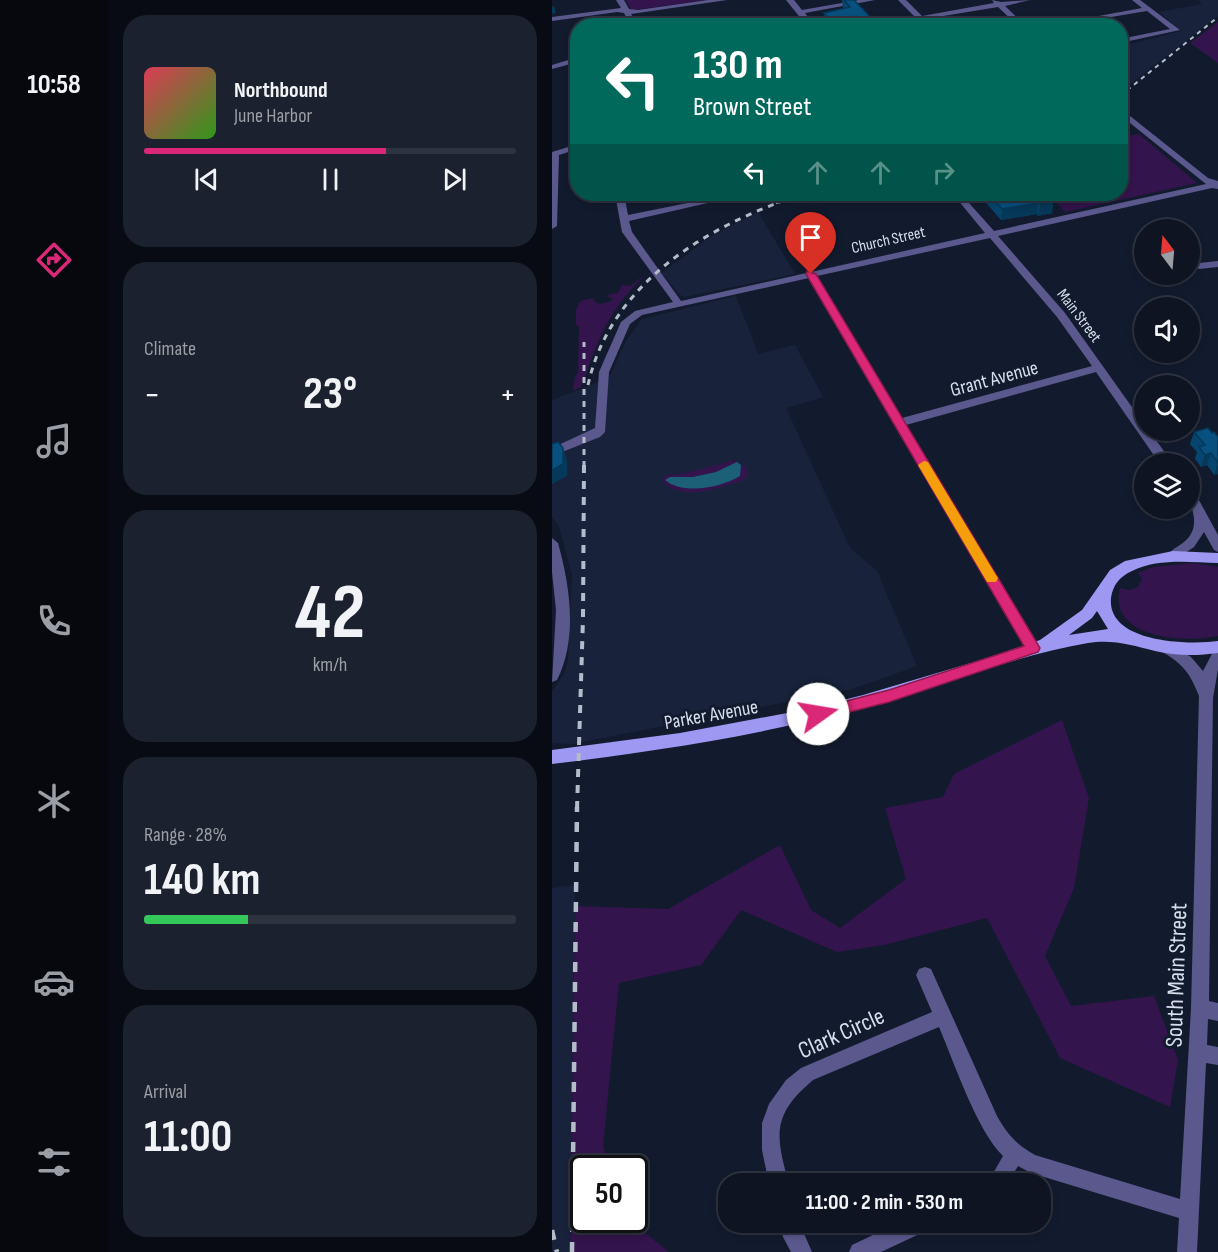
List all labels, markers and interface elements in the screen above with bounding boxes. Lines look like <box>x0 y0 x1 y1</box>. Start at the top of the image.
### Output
text: 130 m <box>693 40 783 91</box>
icon: left <box>594 42 672 120</box>
text: 10:58 <box>27 69 81 101</box>
text: Northbound <box>234 77 328 104</box>
text: Brown Street <box>693 91 811 123</box>
text: June Harbor <box>234 104 312 128</box>
icon: left <box>738 156 771 189</box>
icon: ahead <box>801 156 834 189</box>
icon: ahead <box>864 156 897 189</box>
icon: right <box>927 156 960 189</box>
icon: previous <box>190 163 223 196</box>
icon: pause <box>314 163 347 196</box>
icon: next <box>438 163 471 196</box>
pin <box>785 212 836 274</box>
north arrow <box>1134 219 1200 285</box>
map controls <box>1134 219 1200 519</box>
icon: arrive <box>794 221 827 254</box>
street label: Church Street <box>850 223 927 258</box>
icon: directions <box>33 239 75 281</box>
street label: Main Street <box>1053 286 1105 346</box>
button: sound <box>1134 297 1200 363</box>
text: Climate <box>144 337 196 361</box>
street label: Grant Avenue <box>948 356 1041 402</box>
text: 23° <box>303 367 357 422</box>
text: − <box>144 375 160 415</box>
text: + <box>500 375 516 415</box>
button: search <box>1134 375 1200 441</box>
icon: music <box>33 420 75 462</box>
button: layers <box>1134 453 1200 519</box>
text: 42 <box>295 567 365 660</box>
icon: phone <box>33 600 75 642</box>
text: km/h <box>313 653 347 677</box>
position arrow <box>786 682 850 746</box>
street label: Parker Avenue <box>662 695 760 735</box>
icon: climate <box>33 780 75 822</box>
text: Range · 28% <box>144 823 227 847</box>
text: 140 km <box>144 853 260 908</box>
street label: South Main Street <box>1159 902 1194 1048</box>
icon: car <box>33 961 75 1003</box>
street label: Clark Circle <box>793 1002 889 1065</box>
text: Arrival <box>144 1080 187 1104</box>
text: 11:00 <box>144 1110 232 1165</box>
icon: filters <box>33 1141 75 1183</box>
speed limit sign: 50 <box>570 1155 648 1233</box>
text: 11:00 · 2 min · 530 m <box>806 1189 963 1216</box>

